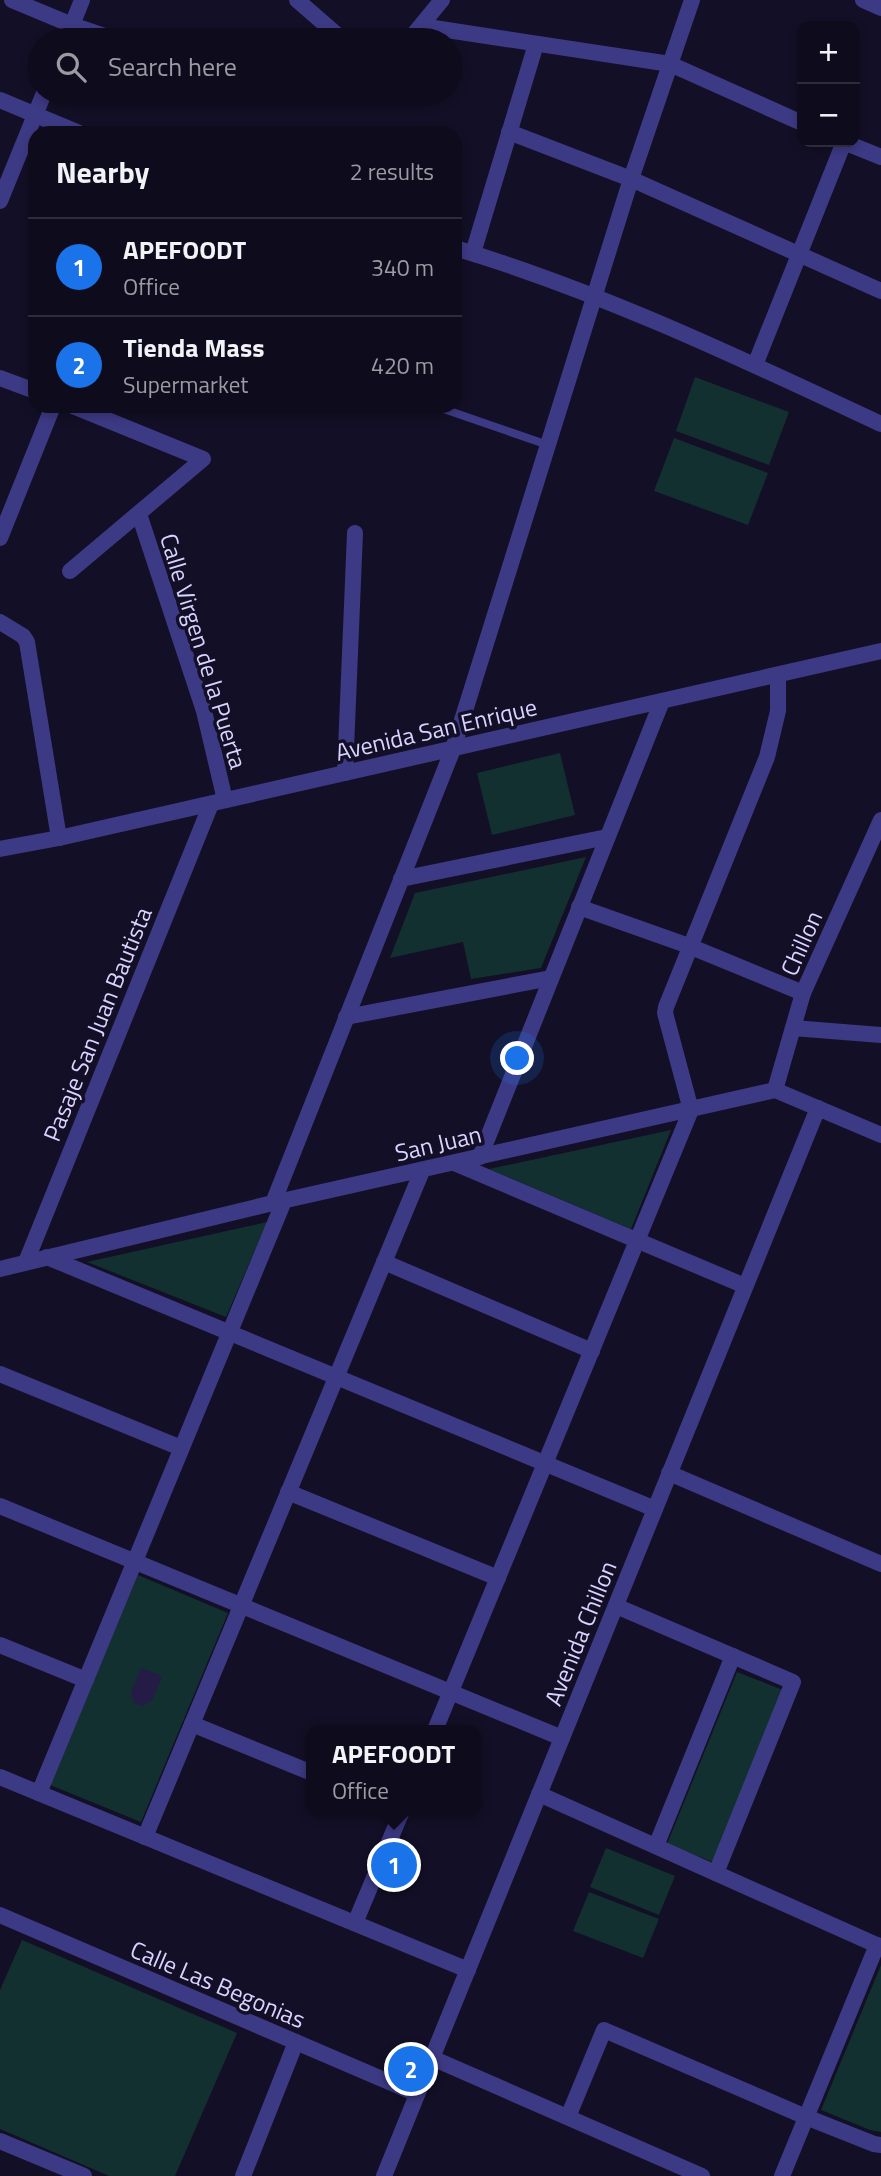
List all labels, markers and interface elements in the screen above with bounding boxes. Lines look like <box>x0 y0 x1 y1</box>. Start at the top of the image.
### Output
map controls <box>797 21 860 147</box>
button: + <box>797 21 860 84</box>
search box <box>28 28 462 105</box>
text: Search here <box>108 47 237 86</box>
icon: search <box>52 48 90 86</box>
button: − <box>797 84 860 147</box>
text: Nearby <box>56 149 149 195</box>
text: 2 results <box>350 154 434 189</box>
text: APEFOODT <box>123 230 246 269</box>
text: 1 <box>73 250 85 285</box>
text: 340 m <box>371 250 434 285</box>
text: Office <box>123 269 180 304</box>
text: Tienda Mass <box>123 328 264 367</box>
text: 2 <box>73 348 85 383</box>
text: 420 m <box>371 348 434 383</box>
text: Supermarket <box>123 367 248 402</box>
street label: Calle Virgen de la Puerta <box>151 529 257 773</box>
street label: Avenida San Enrique <box>332 688 540 770</box>
street label: Pasaje San Juan Bautista <box>34 901 160 1147</box>
street label: Chillon <box>771 905 831 981</box>
your location <box>500 1041 534 1075</box>
street label: San Juan <box>391 1116 485 1170</box>
street label: Avenida Chillon <box>535 1555 625 1711</box>
popup <box>306 1725 481 1816</box>
text: APEFOODT <box>332 1734 455 1773</box>
text: Office <box>332 1773 389 1808</box>
pin: 1 <box>371 1839 417 1891</box>
street label: Calle Las Begonias <box>125 1931 311 2037</box>
pin: 2 <box>388 2043 434 2095</box>

